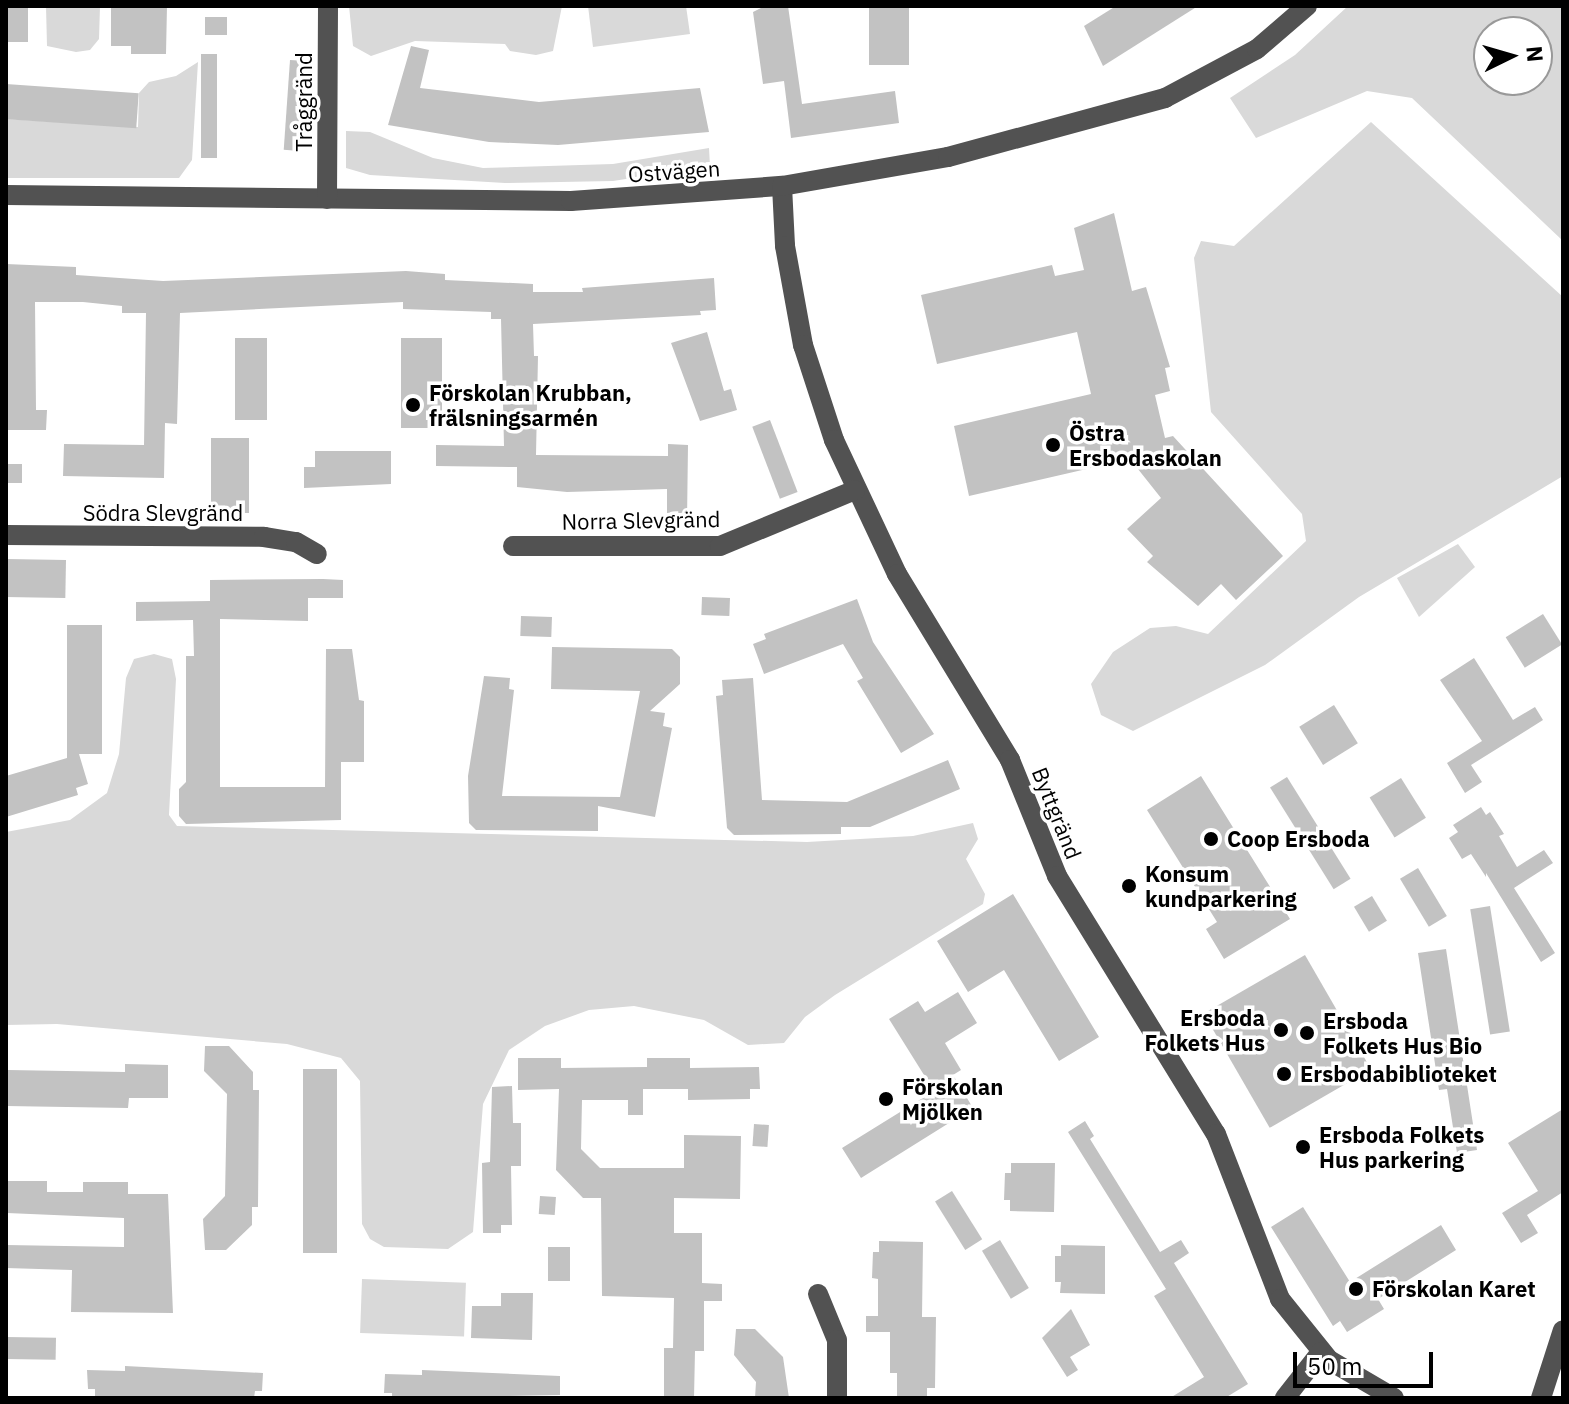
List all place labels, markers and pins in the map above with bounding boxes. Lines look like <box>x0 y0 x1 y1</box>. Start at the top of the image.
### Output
place label: Förskolan Krubban, frälsningsarmén <box>429 379 632 430</box>
marker: Förskolan Krubban, frälsningsarmén <box>404 396 422 414</box>
place label: Östra Ersbodaskolan <box>1069 419 1222 470</box>
marker: Östra Ersbodaskolan <box>1044 436 1062 454</box>
place label: Coop Ersboda <box>1227 826 1370 852</box>
marker: Coop Ersboda <box>1202 830 1220 848</box>
place label: Konsum kundparkering <box>1145 860 1297 912</box>
marker: Konsum kundparkering <box>1120 877 1138 895</box>
place label: Ersboda Folkets Hus <box>1144 1004 1265 1056</box>
place label: Ersboda Folkets Hus Bio <box>1323 1007 1482 1058</box>
marker: Ersboda Folkets Hus <box>1272 1021 1290 1039</box>
marker: Ersboda Folkets Hus Bio <box>1298 1024 1316 1042</box>
place label: Ersbodabiblioteket <box>1300 1061 1497 1087</box>
marker: Ersbodabiblioteket <box>1275 1065 1293 1083</box>
place label: Förskolan Mjölken <box>902 1073 1003 1124</box>
marker: Förskolan Mjölken <box>877 1090 895 1108</box>
place label: Ersboda Folkets Hus parkering <box>1319 1121 1484 1172</box>
marker: Ersboda Folkets Hus parkering <box>1294 1138 1312 1156</box>
place label: Förskolan Karet <box>1372 1276 1536 1302</box>
marker: Förskolan Karet <box>1347 1280 1365 1298</box>

